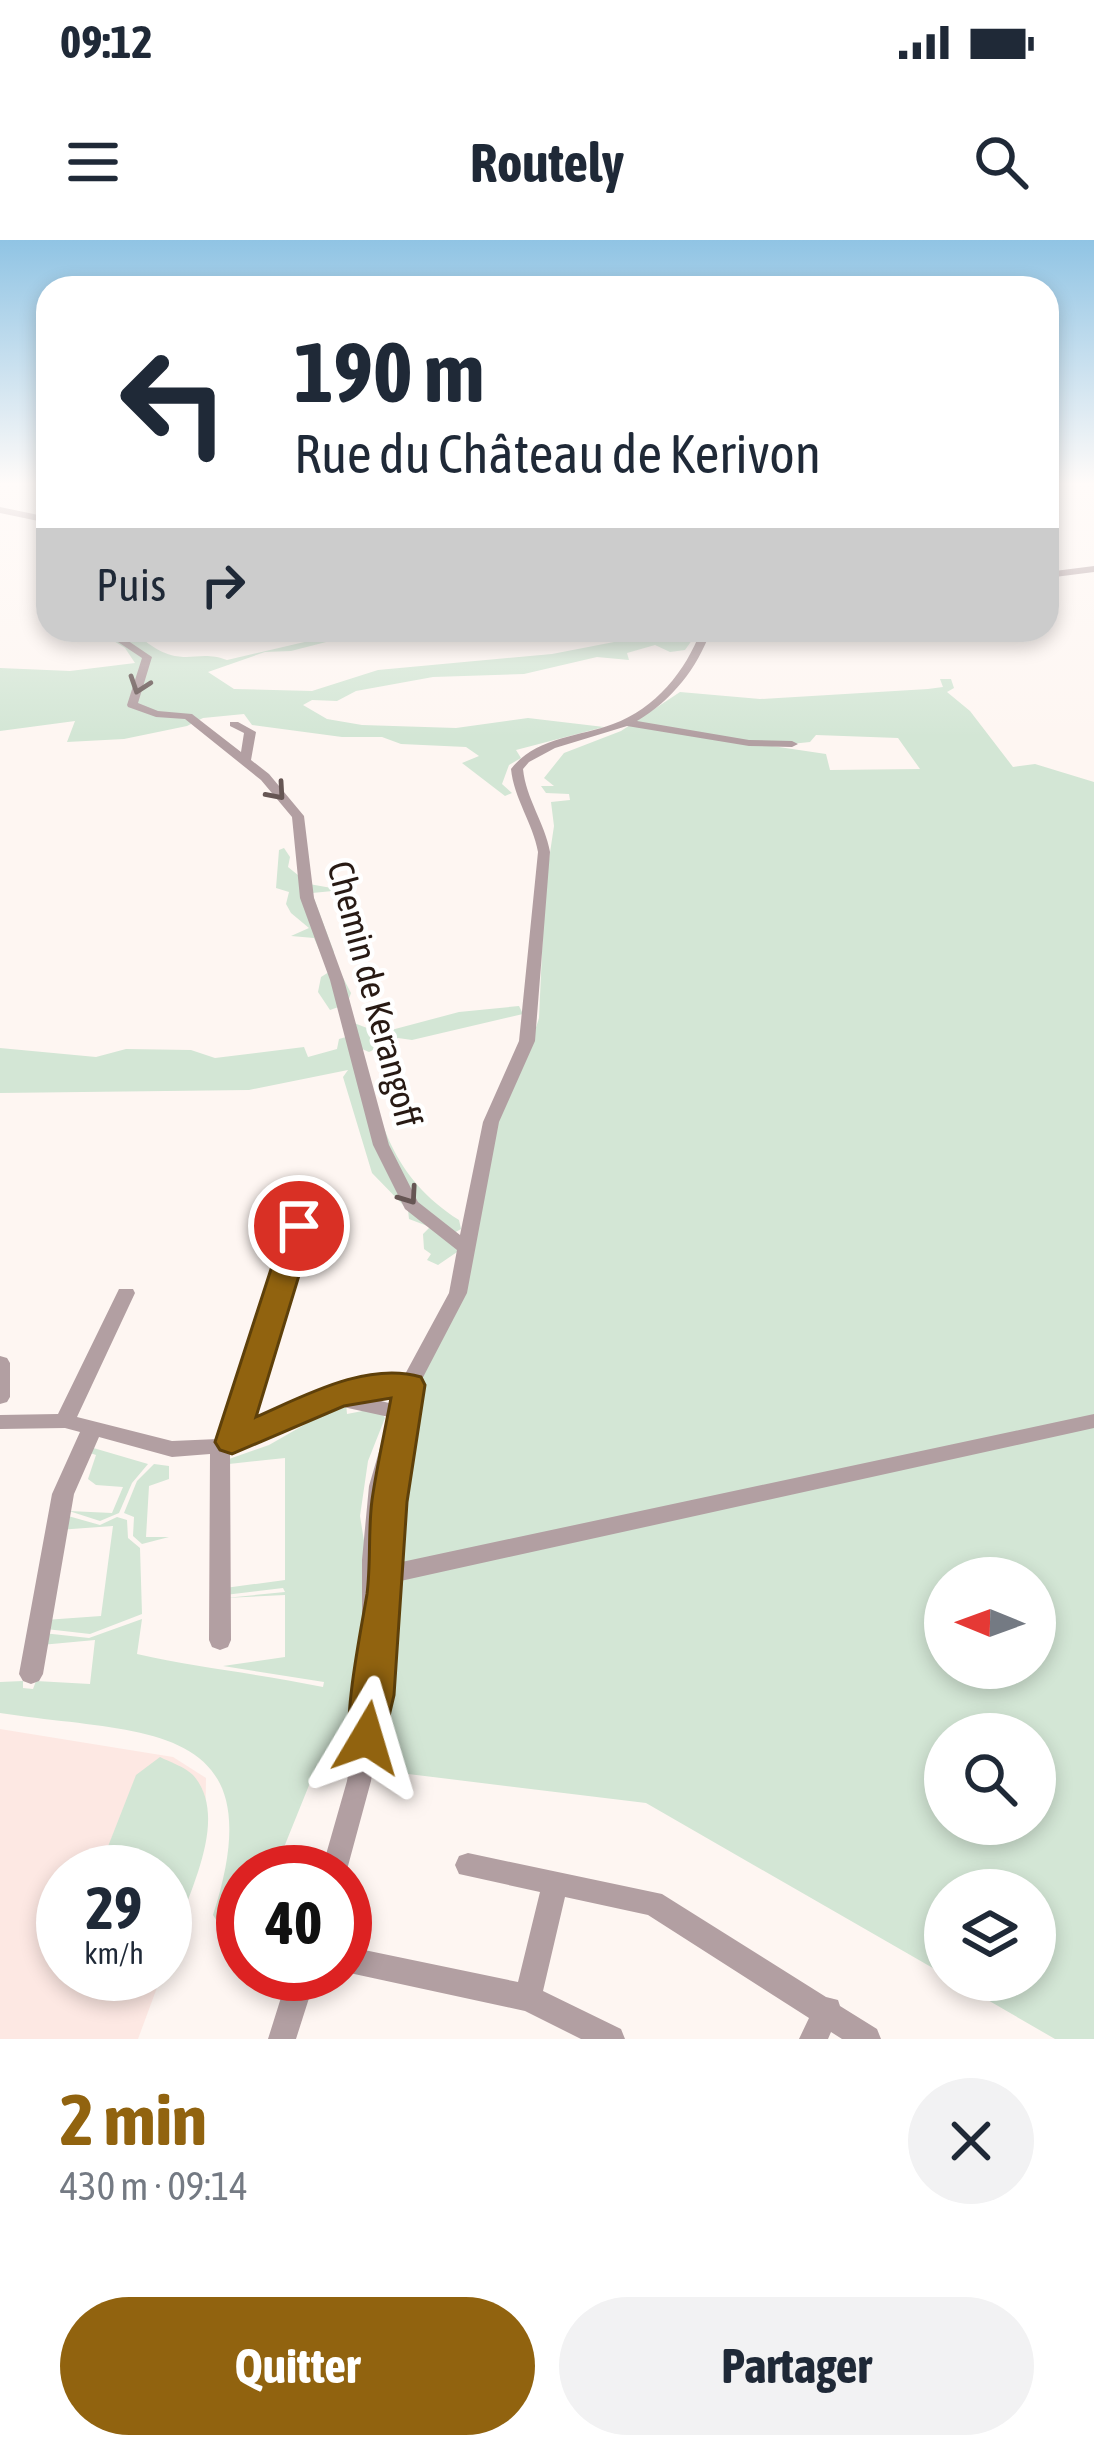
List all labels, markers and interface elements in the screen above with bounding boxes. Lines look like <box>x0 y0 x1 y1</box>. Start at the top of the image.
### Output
text: 09:12 <box>60 16 153 68</box>
icon: menu <box>60 129 126 195</box>
icon: search <box>968 129 1034 195</box>
text: Routely <box>470 132 624 193</box>
icon: left <box>96 324 252 480</box>
text: 190 m <box>294 324 484 420</box>
text: Rue du Château de Kerivon <box>294 423 821 484</box>
icon: right <box>190 552 256 618</box>
text: Puis <box>96 559 166 611</box>
one-way arrow <box>128 674 153 695</box>
one-way arrow <box>262 778 284 800</box>
street label: Chemin de Kerangoff <box>319 856 431 1132</box>
pin <box>248 1175 350 1277</box>
one-way arrow <box>395 1183 417 1205</box>
icon: arrive <box>266 1193 332 1259</box>
north arrow <box>924 1557 1056 1689</box>
map controls <box>924 1557 1056 2001</box>
position arrow <box>304 1675 430 1801</box>
button: search <box>924 1713 1056 1845</box>
speed limit sign: 40 <box>216 1845 372 2001</box>
button: layers <box>924 1869 1056 2001</box>
text: 29 <box>86 1873 142 1942</box>
text: km/h <box>84 1936 144 1970</box>
text: 2 min <box>60 2078 207 2160</box>
button: close <box>908 2078 1034 2204</box>
text: 430 m · 09:14 <box>60 2164 248 2208</box>
button: Quitter <box>60 2297 535 2435</box>
button: Partager <box>559 2297 1034 2435</box>

